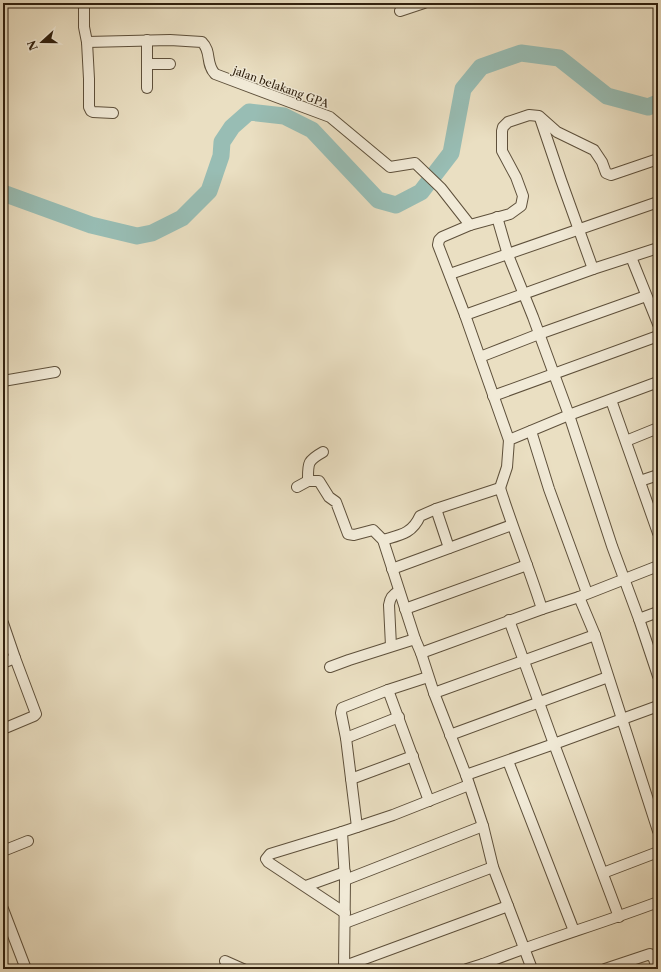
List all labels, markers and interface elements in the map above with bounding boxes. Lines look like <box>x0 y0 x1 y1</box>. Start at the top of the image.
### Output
north arrow <box>22 22 62 62</box>
text: N <box>24 38 41 53</box>
street label: jalan belakang GPA <box>229 62 332 111</box>

